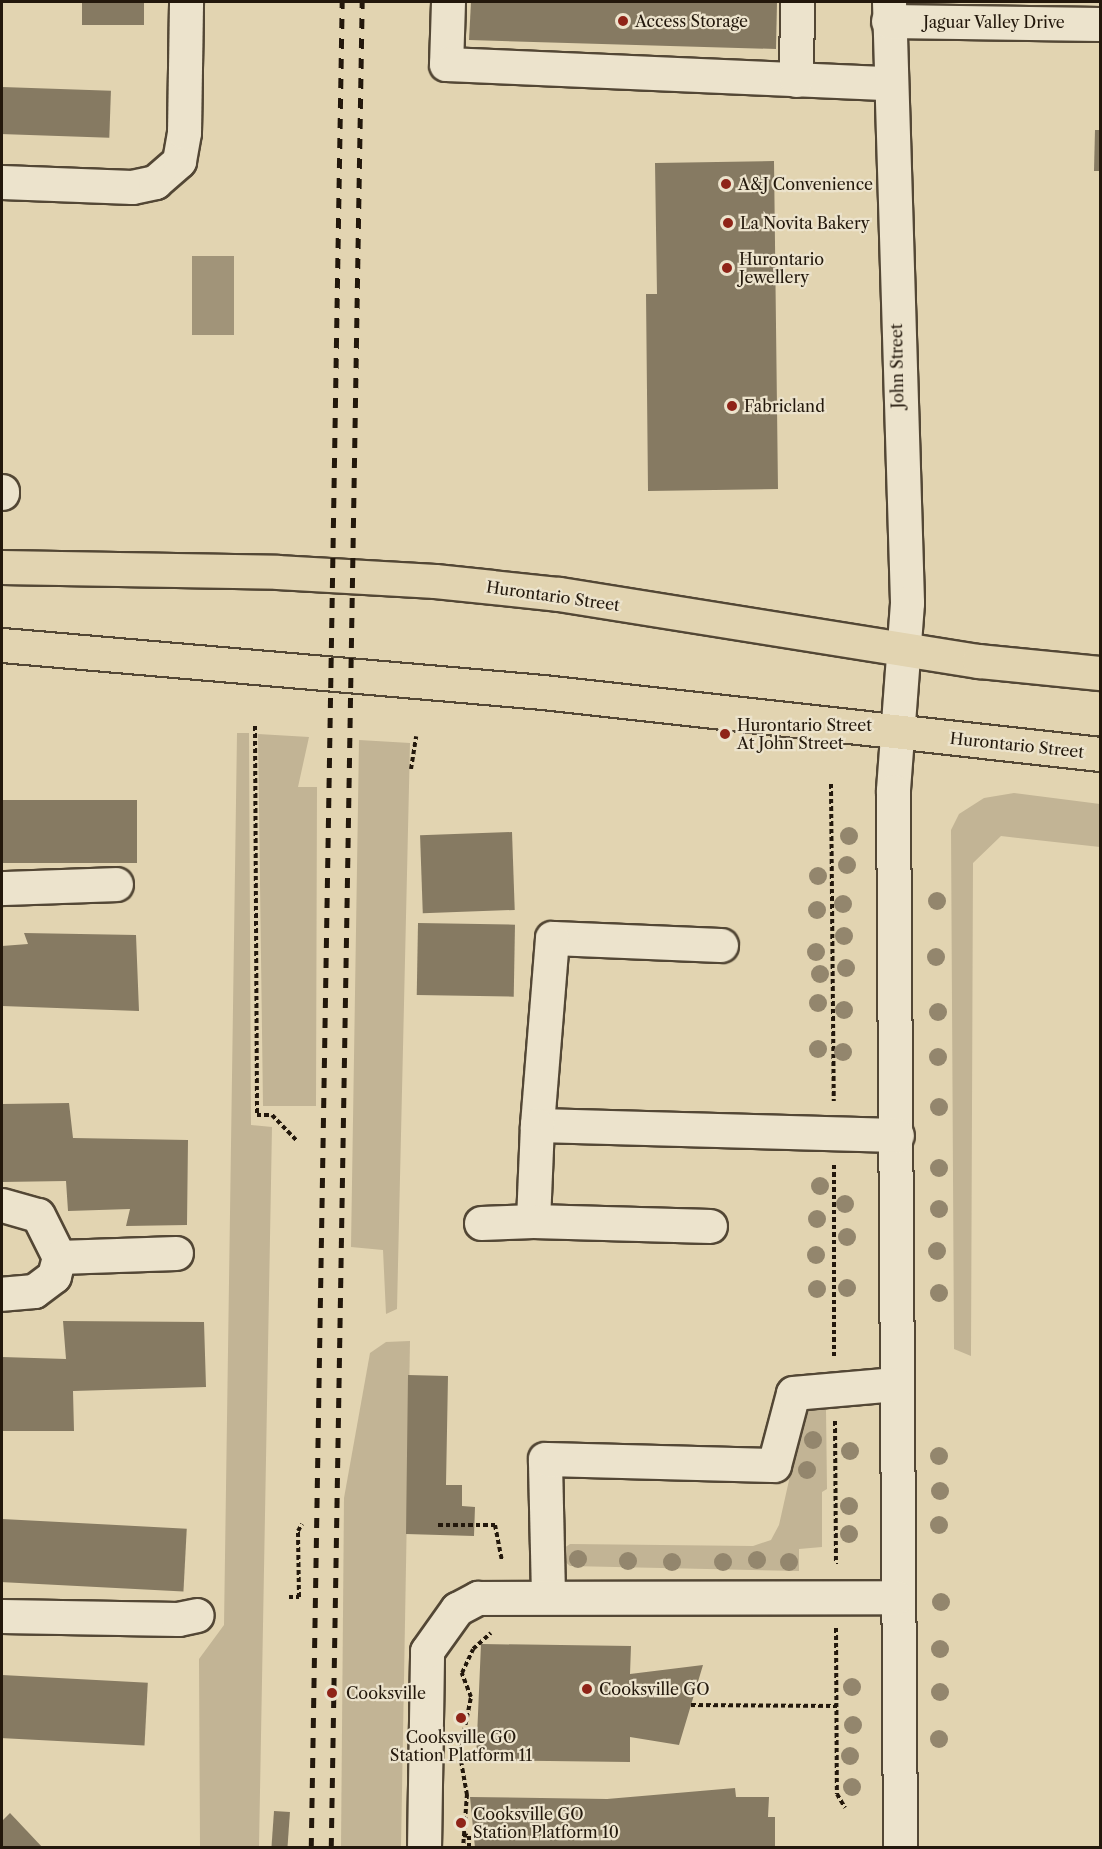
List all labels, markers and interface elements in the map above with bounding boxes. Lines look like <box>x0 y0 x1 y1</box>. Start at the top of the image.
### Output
place label: Access Storage <box>635 11 748 31</box>
street label: Jaguar Valley Drive <box>922 12 1066 32</box>
marker: Access Storage <box>616 14 630 28</box>
place label: A&J Convenience <box>738 174 873 194</box>
marker: A&J Convenience <box>719 177 733 191</box>
place label: La Novita Bakery <box>740 213 870 233</box>
marker: La Novita Bakery <box>721 216 735 230</box>
place label: Hurontario Jewellery <box>739 249 824 287</box>
marker: Hurontario Jewellery <box>720 261 734 275</box>
street label: John Street <box>887 323 907 409</box>
place label: Fabricland <box>744 396 825 416</box>
marker: Fabricland <box>725 399 739 413</box>
street label: Hurontario Street <box>485 577 621 615</box>
place label: Hurontario Street At John Street <box>737 715 872 753</box>
marker: Hurontario Street At John Street <box>718 727 732 741</box>
street label: Hurontario Street <box>949 728 1085 762</box>
place label: Cooksville GO <box>599 1679 710 1699</box>
marker: Cooksville GO <box>580 1682 594 1696</box>
place label: Cooksville <box>346 1683 426 1703</box>
marker: Cooksville <box>323 1684 341 1702</box>
marker: Cooksville GO Station Platform 11 <box>454 1711 468 1725</box>
place label: Cooksville GO Station Platform 11 <box>390 1727 532 1765</box>
place label: Cooksville GO Station Platform 10 <box>473 1804 619 1842</box>
marker: Cooksville GO Station Platform 10 <box>454 1816 468 1830</box>

